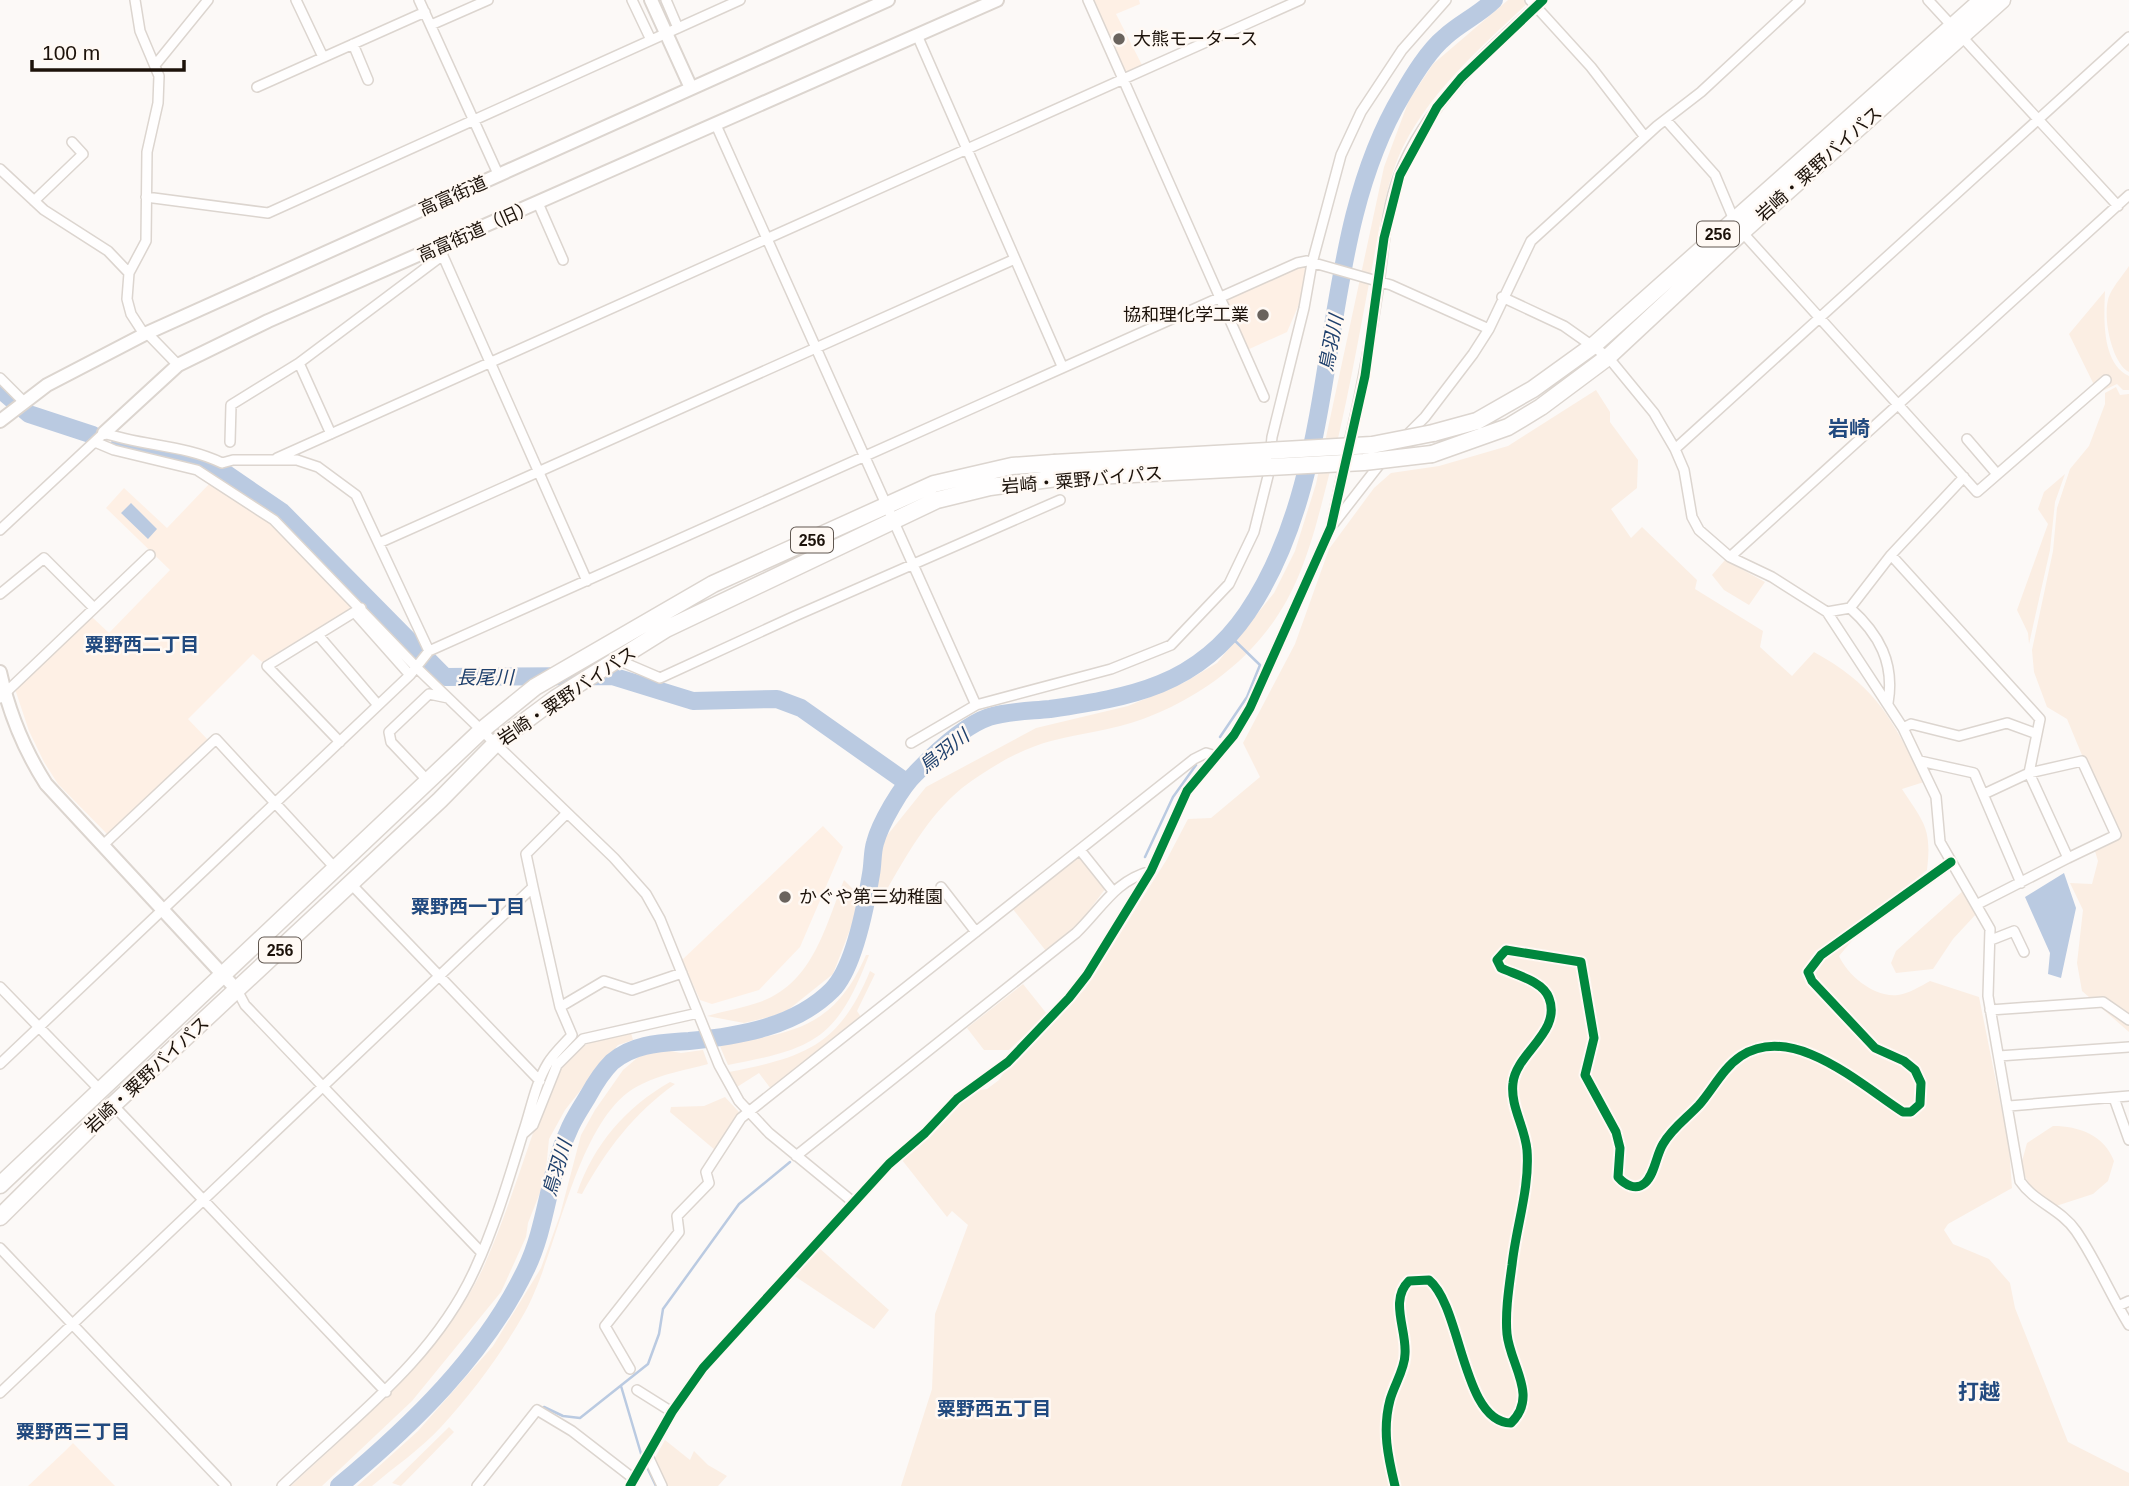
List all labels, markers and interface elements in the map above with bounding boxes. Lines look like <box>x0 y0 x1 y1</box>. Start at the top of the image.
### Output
scale bar <box>32 28 184 72</box>
place label: 大熊モータース <box>1133 29 1258 49</box>
marker: 大熊モータース <box>1111 31 1127 47</box>
text: 100 m <box>42 41 100 64</box>
street label: 岩崎・粟野バイパス <box>1752 102 1886 226</box>
street label: 高富街道 <box>416 172 490 220</box>
street label: 高富街道（旧） <box>414 196 538 266</box>
road number: 256 <box>1697 222 1739 246</box>
place label: 協和理化学工業 <box>1123 305 1249 325</box>
marker: 協和理化学工業 <box>1255 307 1271 323</box>
water label: 鳥羽川 <box>1315 311 1347 373</box>
district label: 岩崎 <box>1828 417 1870 440</box>
street label: 岩崎・粟野バイパス <box>1001 463 1163 497</box>
road number: 256 <box>791 527 833 552</box>
district label: 粟野西二丁目 <box>85 634 199 655</box>
street label: 岩崎・粟野バイパス <box>494 643 640 749</box>
water label: 長尾川 <box>456 667 515 688</box>
water label: 鳥羽川 <box>915 724 974 777</box>
place label: かぐや第三幼稚園 <box>799 887 943 907</box>
marker: かぐや第三幼稚園 <box>777 889 793 905</box>
district label: 粟野西一丁目 <box>411 896 525 917</box>
road number: 256 <box>259 938 301 962</box>
street label: 岩崎・粟野バイパス <box>81 1013 213 1137</box>
water label: 鳥羽川 <box>539 1136 576 1198</box>
district label: 打越 <box>1958 1380 2000 1403</box>
district label: 粟野西五丁目 <box>937 1398 1051 1419</box>
district label: 粟野西三丁目 <box>16 1421 130 1442</box>

